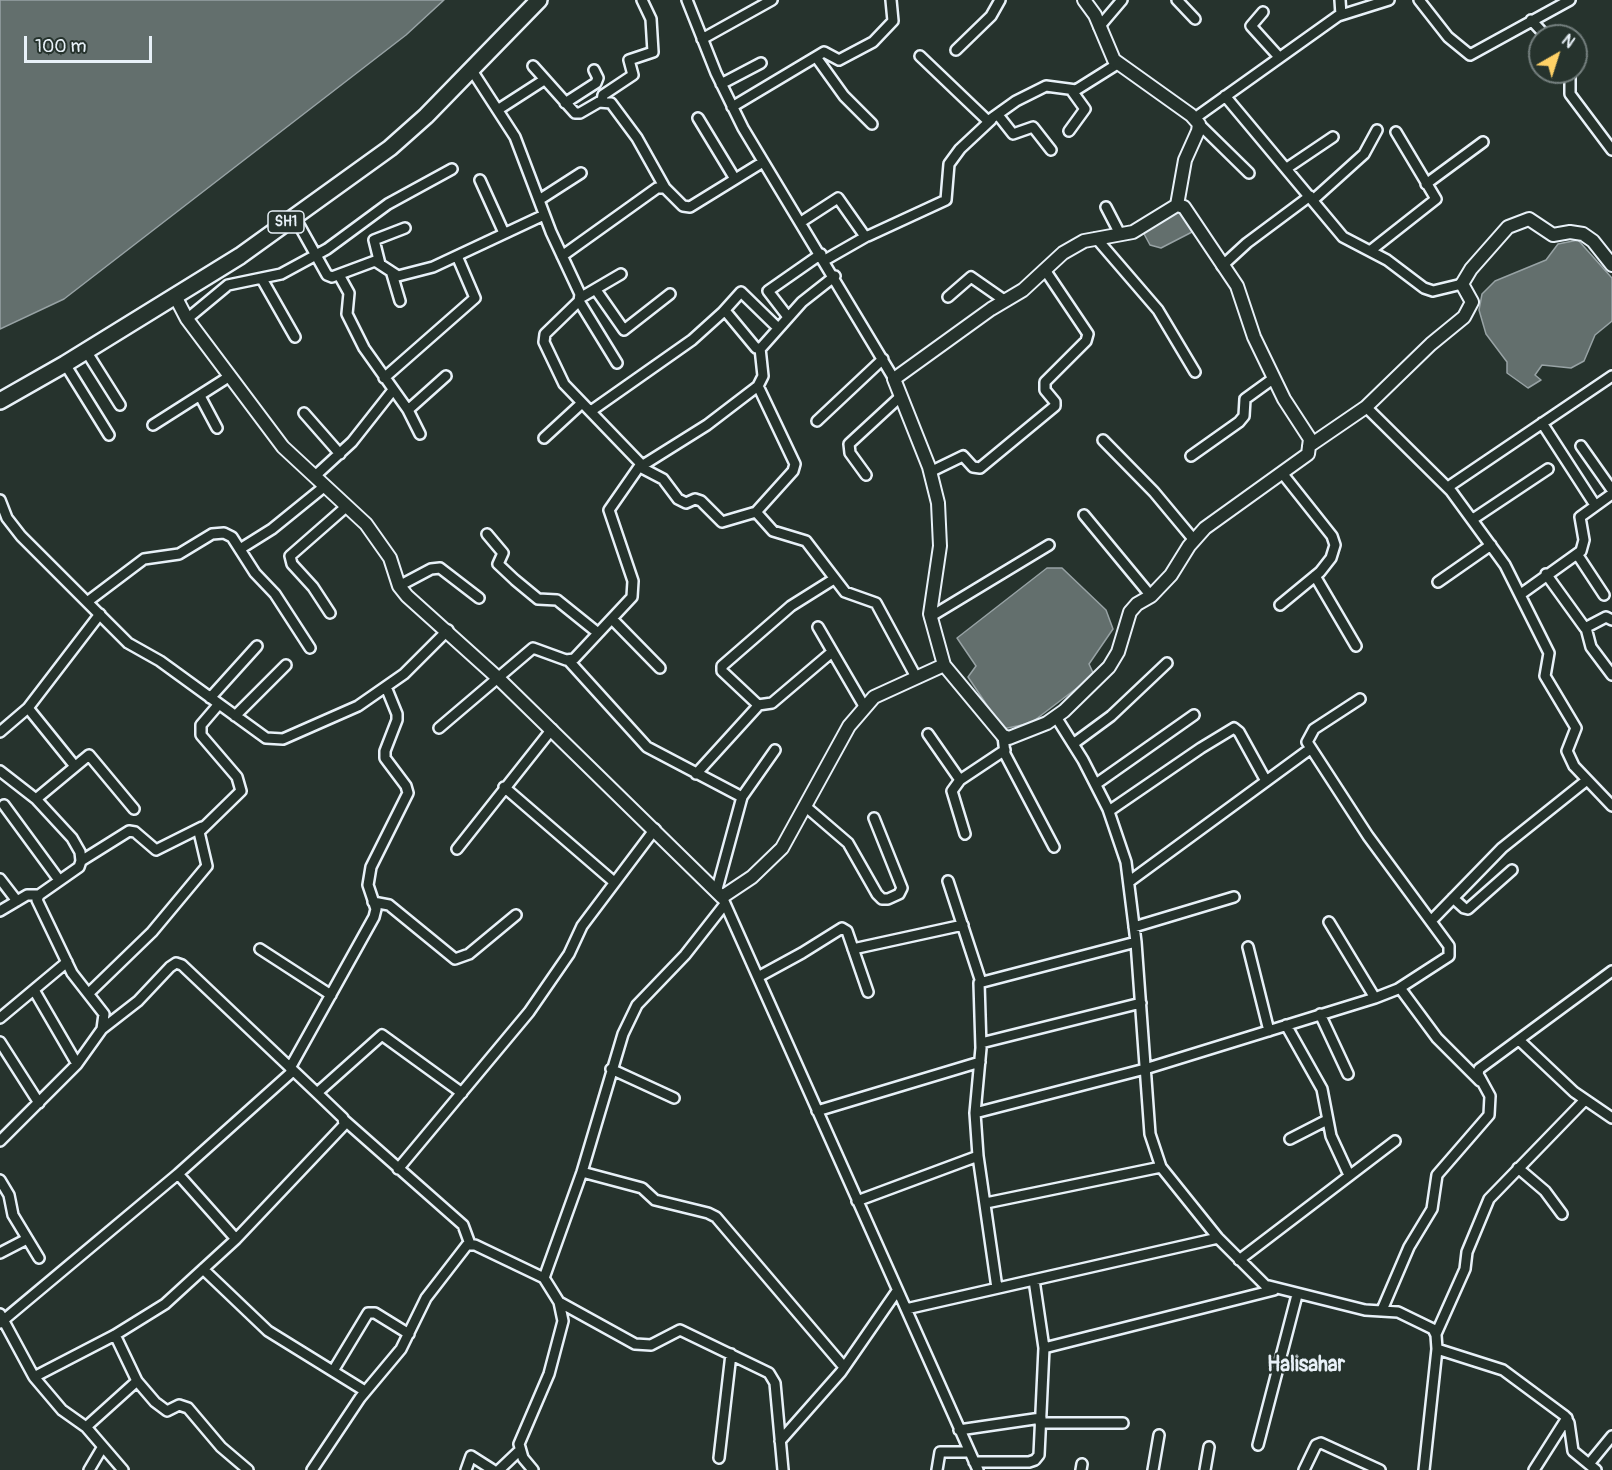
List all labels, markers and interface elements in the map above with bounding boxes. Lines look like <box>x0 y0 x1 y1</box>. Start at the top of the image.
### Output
scale bar <box>27 24 154 62</box>
north arrow <box>1528 24 1588 84</box>
text: N <box>1558 30 1579 53</box>
text: 100 m <box>35 35 87 58</box>
road number: SH1 <box>268 211 304 233</box>
district label: Halisahar <box>1267 1353 1345 1379</box>

